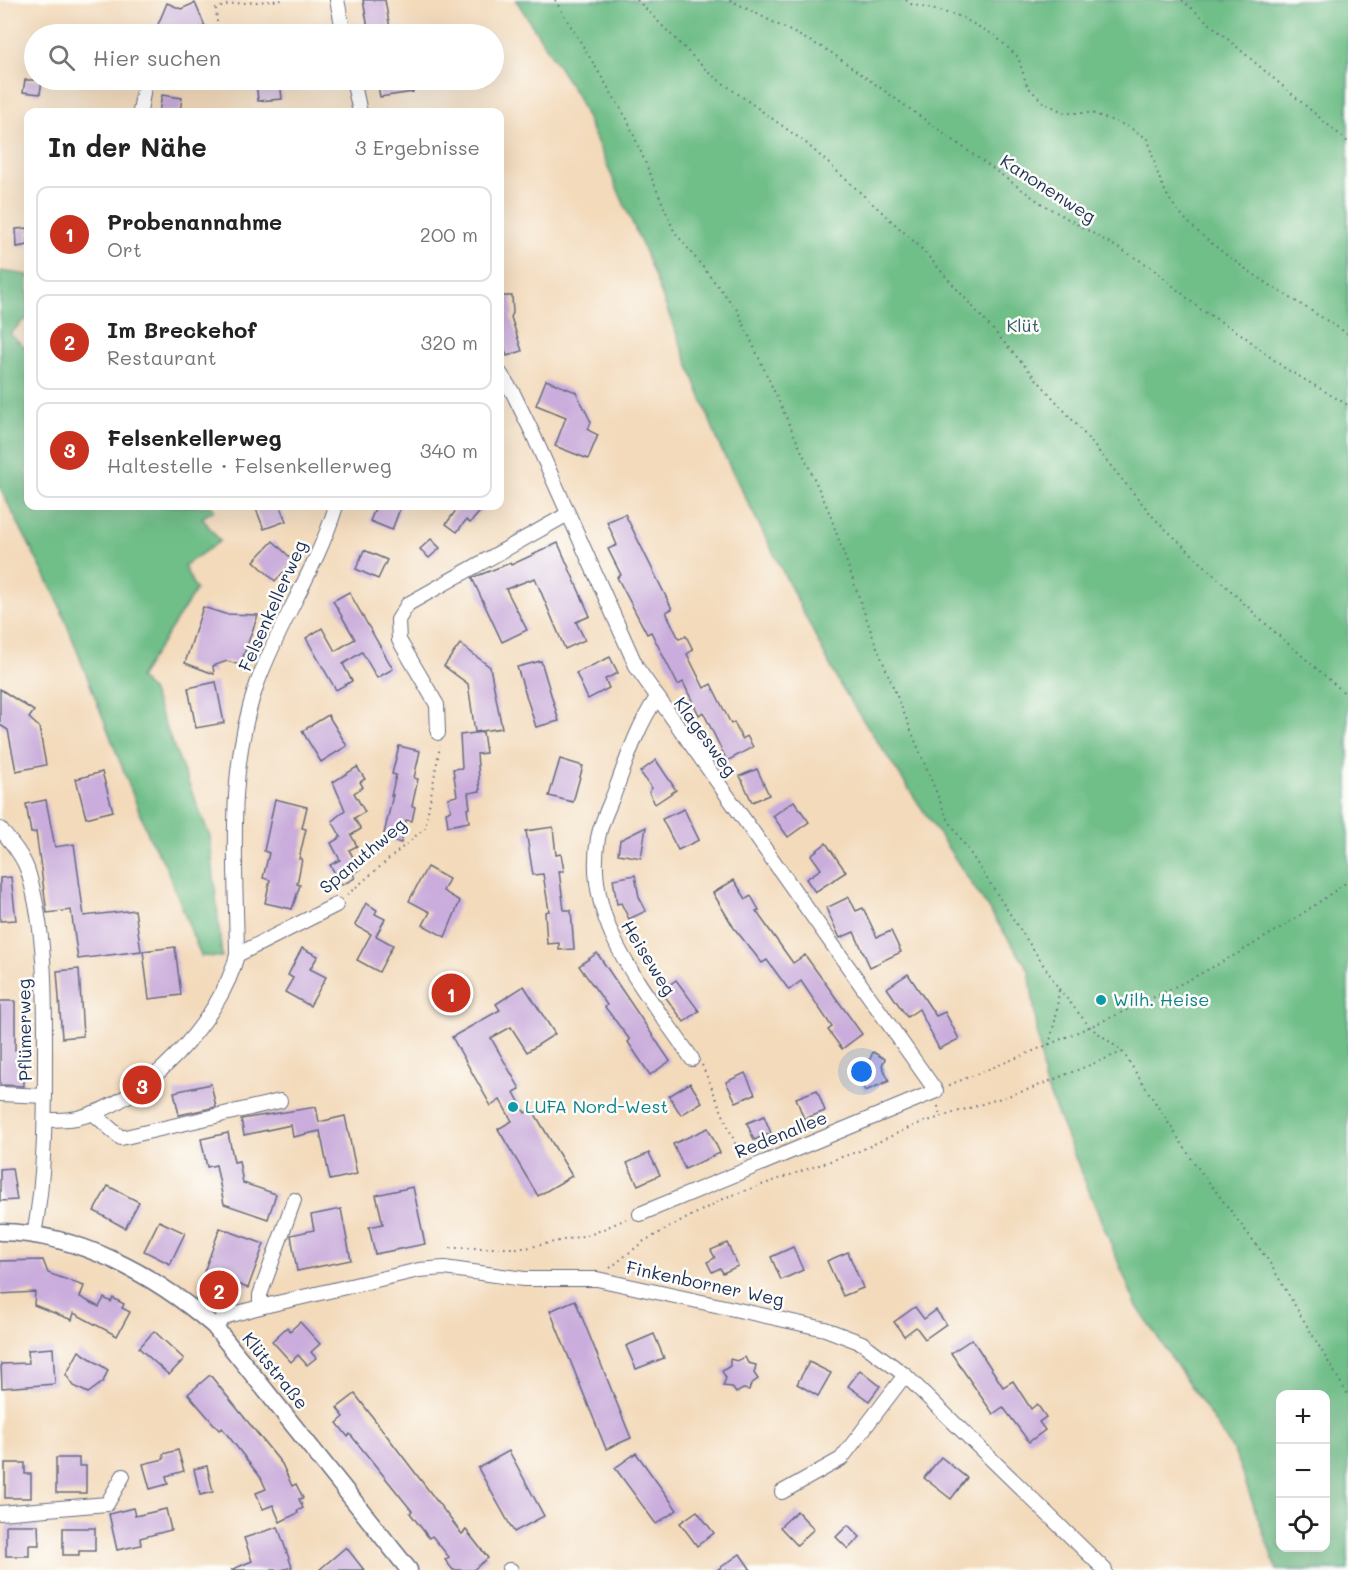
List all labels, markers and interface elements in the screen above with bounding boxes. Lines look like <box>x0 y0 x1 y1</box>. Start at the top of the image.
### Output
search box <box>24 24 504 90</box>
icon: search <box>45 41 78 74</box>
text: Hier suchen <box>93 43 221 72</box>
text: In der Nähe <box>48 130 207 164</box>
text: 3 Ergebnisse <box>355 134 480 160</box>
street label: Kanonenweg <box>996 148 1101 228</box>
text: Probenannahme <box>107 207 282 236</box>
text: 1 <box>65 221 74 247</box>
text: 200 m <box>420 221 478 247</box>
text: Ort <box>107 236 142 262</box>
park label: Klüt <box>1006 313 1040 337</box>
text: Im Breckehof <box>107 315 257 344</box>
text: 2 <box>64 329 75 355</box>
text: 320 m <box>420 329 478 355</box>
text: Restaurant <box>107 344 217 370</box>
text: Felsenkellerweg <box>107 423 282 452</box>
text: 3 <box>64 437 76 463</box>
text: 340 m <box>420 437 478 463</box>
text: Haltestelle · Felsenkellerweg <box>107 452 391 478</box>
street label: Felsenkellerweg <box>232 536 312 675</box>
street label: Klagesweg <box>669 692 743 781</box>
street label: Spanuthweg <box>314 812 411 898</box>
street label: Heiseweg <box>616 915 682 1000</box>
pin: 1 <box>432 970 470 1016</box>
street label: Pflümerweg <box>11 979 37 1081</box>
place label: Wilh. Heise <box>1113 987 1209 1011</box>
marker: Wilh. Heise <box>1094 993 1108 1007</box>
your location <box>847 1057 876 1086</box>
pin: 3 <box>122 1062 162 1108</box>
place label: LUFA Nord-West <box>525 1094 668 1118</box>
marker: LUFA Nord-West <box>506 1100 520 1114</box>
street label: Redenallee <box>731 1105 830 1164</box>
street label: Finkenborner Weg <box>624 1255 786 1311</box>
pin: 2 <box>200 1268 238 1312</box>
street label: Klütstraße <box>237 1327 314 1414</box>
map controls <box>1276 1390 1330 1552</box>
button: + <box>1276 1390 1330 1444</box>
button: − <box>1276 1444 1330 1498</box>
button: locate <box>1276 1498 1330 1552</box>

